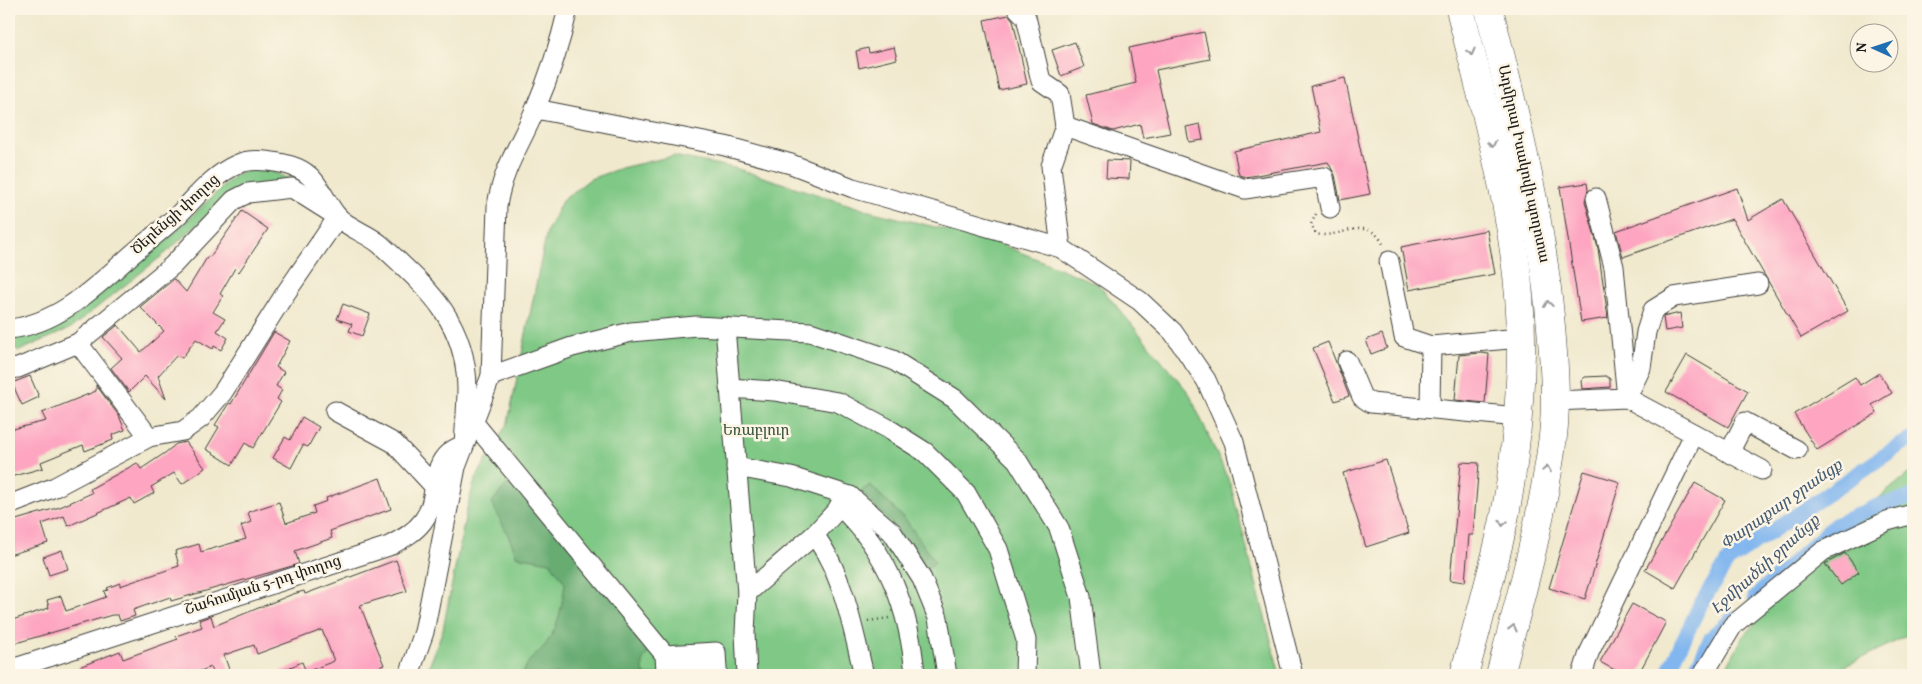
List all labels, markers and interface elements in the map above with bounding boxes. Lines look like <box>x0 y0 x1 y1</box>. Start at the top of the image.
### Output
north arrow <box>1850 22 1900 72</box>
text: N <box>1853 42 1872 53</box>
one-way arrow <box>1465 48 1475 56</box>
street label: Ադմիրալ Իսակովի պողոտա <box>1492 63 1554 265</box>
one-way arrow <box>1486 139 1497 148</box>
street label: Ծերենցի փողոց <box>127 170 225 260</box>
one-way arrow <box>1543 299 1554 307</box>
park label: Եռաբլուր <box>723 421 790 442</box>
water label: Փարաքար ջրանցք <box>1717 454 1849 555</box>
one-way arrow <box>1542 465 1552 474</box>
water label: Էջմիածնի ջրանցք <box>1707 509 1826 620</box>
one-way arrow <box>1498 518 1508 527</box>
street label: Շահումյան 5-րդ փողոց <box>182 551 344 621</box>
one-way arrow <box>1507 625 1517 633</box>

